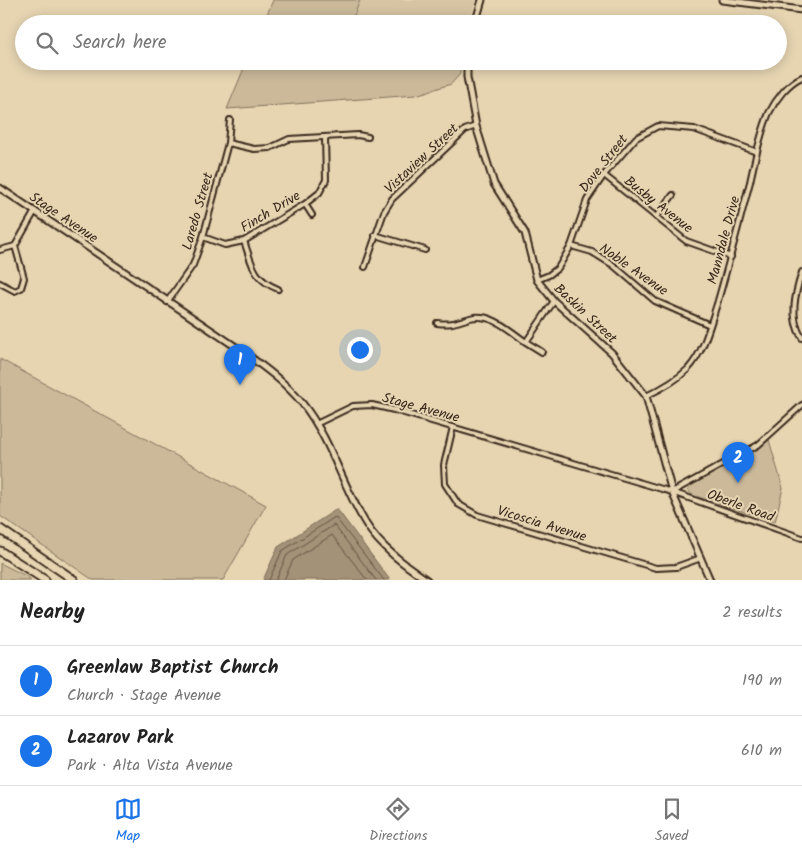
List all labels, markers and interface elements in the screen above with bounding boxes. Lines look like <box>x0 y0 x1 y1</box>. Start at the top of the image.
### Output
search box <box>15 15 787 70</box>
text: Search here <box>73 28 167 58</box>
icon: search <box>33 29 61 57</box>
street label: Vistaview Street <box>380 118 464 199</box>
street label: Dove Street <box>574 129 634 197</box>
street label: Laredo Street <box>176 169 220 253</box>
street label: Busby Avenue <box>619 171 698 239</box>
street label: Finch Drive <box>236 185 305 238</box>
street label: Stage Avenue <box>24 187 103 249</box>
street label: Manndale Drive <box>702 193 747 287</box>
street label: Noble Avenue <box>594 238 673 302</box>
street label: Baskin Street <box>549 278 622 349</box>
your location <box>347 337 373 363</box>
pin: 1 <box>224 344 256 385</box>
street label: Stage Avenue <box>380 387 463 429</box>
pin: 2 <box>722 442 754 483</box>
street label: Oberle Road <box>704 484 778 529</box>
street label: Vicoscia Avenue <box>494 500 590 548</box>
text: Nearby <box>20 596 85 629</box>
text: 2 results <box>722 600 782 625</box>
text: Greenlaw Baptist Church <box>67 653 278 683</box>
text: 1 <box>34 668 38 693</box>
text: 190 m <box>742 668 782 693</box>
text: Church · Stage Avenue <box>67 683 221 708</box>
text: Lazarov Park <box>67 723 173 753</box>
text: 2 <box>31 738 41 763</box>
text: 610 m <box>741 738 782 763</box>
text: Park · Alta Vista Avenue <box>67 753 233 778</box>
tab: Map <box>114 795 142 847</box>
tab: Directions <box>369 795 427 847</box>
tab: Saved <box>655 795 688 847</box>

